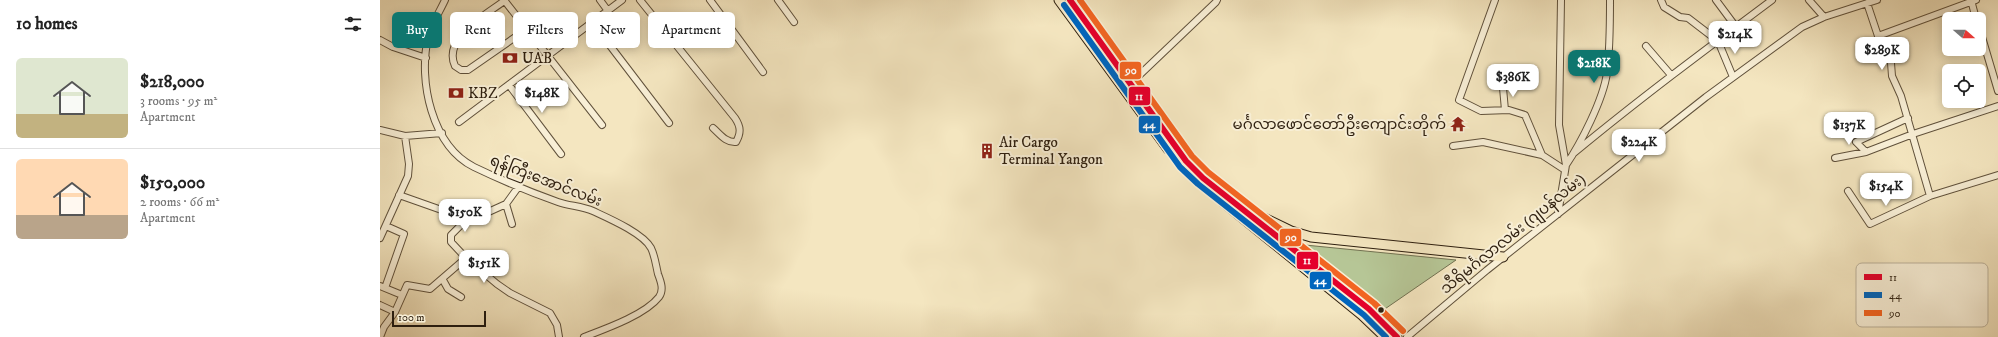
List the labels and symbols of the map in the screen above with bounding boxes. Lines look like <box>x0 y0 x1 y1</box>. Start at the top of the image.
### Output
north arrow <box>1942 12 1986 56</box>
pin: $214K <box>1707 21 1763 55</box>
pin: $289K <box>1854 37 1910 71</box>
bank icon: UAB <box>501 49 519 67</box>
place label: UAB <box>522 49 552 68</box>
pin: $218K <box>1566 50 1622 84</box>
line badge: 90 <box>1119 61 1142 80</box>
text: 90 <box>1124 64 1137 78</box>
pin: $386K <box>1485 64 1541 98</box>
pin: $148K <box>514 80 570 114</box>
bank icon: KBZ <box>447 84 465 102</box>
place label: KBZ <box>468 84 498 103</box>
line badge: 11 <box>1128 86 1151 106</box>
text: 11 <box>1135 90 1143 104</box>
pin: $137K <box>1821 112 1877 146</box>
place label: မင်္ဂလာဖောင်တော်ဦးကျောင်းတိုက် <box>1233 114 1446 136</box>
line badge: 44 <box>1138 115 1161 134</box>
temple icon: မင်္ဂလာဖောင်တော်ဦးကျောင်းတိုက် <box>1449 115 1467 133</box>
text: 44 <box>1142 118 1156 132</box>
pin: $224K <box>1611 129 1667 163</box>
place label: Air Cargo Terminal Yangon <box>999 133 1103 169</box>
building icon: Air Cargo Terminal Yangon <box>978 142 996 160</box>
street label: ရန်ကြီးအောင်လမ်း <box>487 150 605 213</box>
street label: သီရိမင်္ဂလာလမ်း (ဂျပန်လမ်း) <box>1436 169 1591 300</box>
pin: $154K <box>1858 173 1914 207</box>
pin: $150K <box>437 199 493 233</box>
line badge: 90 <box>1279 228 1302 247</box>
text: 90 <box>1284 231 1297 245</box>
pin: $151K <box>456 250 512 284</box>
line badge: 11 <box>1296 251 1319 270</box>
text: 11 <box>1303 254 1311 268</box>
legend <box>1856 263 1988 327</box>
line badge: 44 <box>1309 271 1332 290</box>
text: 11 <box>1889 271 1897 285</box>
text: 44 <box>1313 274 1327 288</box>
text: 44 <box>1889 289 1902 303</box>
unlabelled marker <box>1376 305 1386 315</box>
text: 90 <box>1888 307 1900 321</box>
scale bar <box>392 309 486 328</box>

